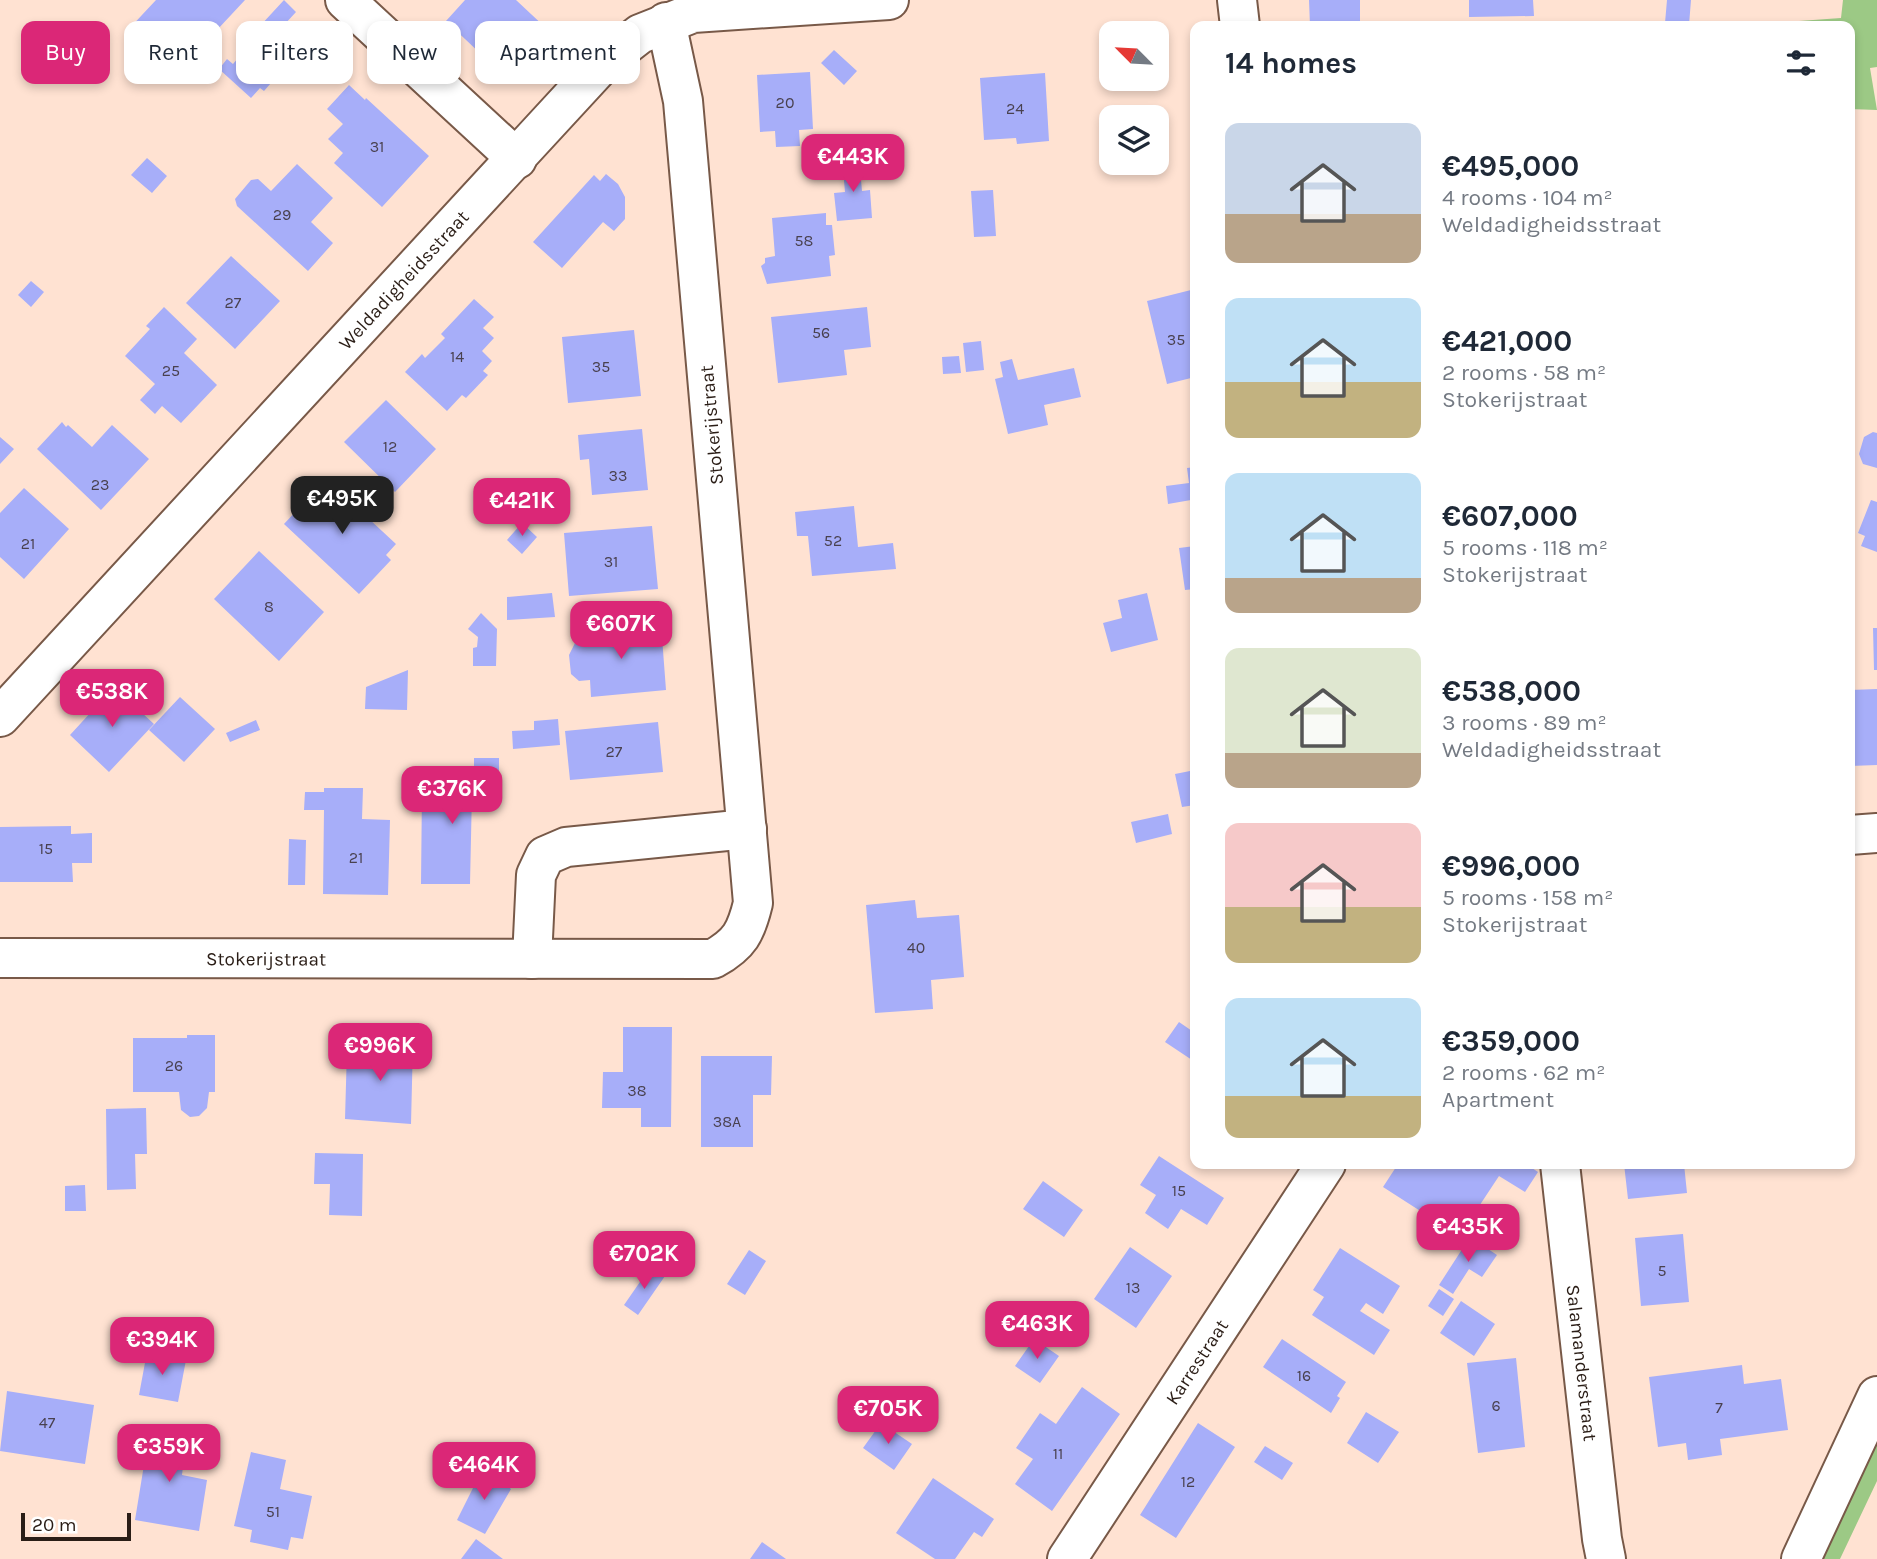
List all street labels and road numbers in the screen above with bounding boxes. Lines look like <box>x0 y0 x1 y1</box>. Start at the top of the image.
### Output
street label: Weldadigheidsstraat <box>335 206 474 354</box>
street label: Stokerijstraat <box>696 364 728 486</box>
street label: Stokerijstraat <box>206 948 326 970</box>
street label: Salamanderstraat <box>1562 1283 1601 1442</box>
street label: Karrestraat <box>1161 1315 1233 1409</box>

